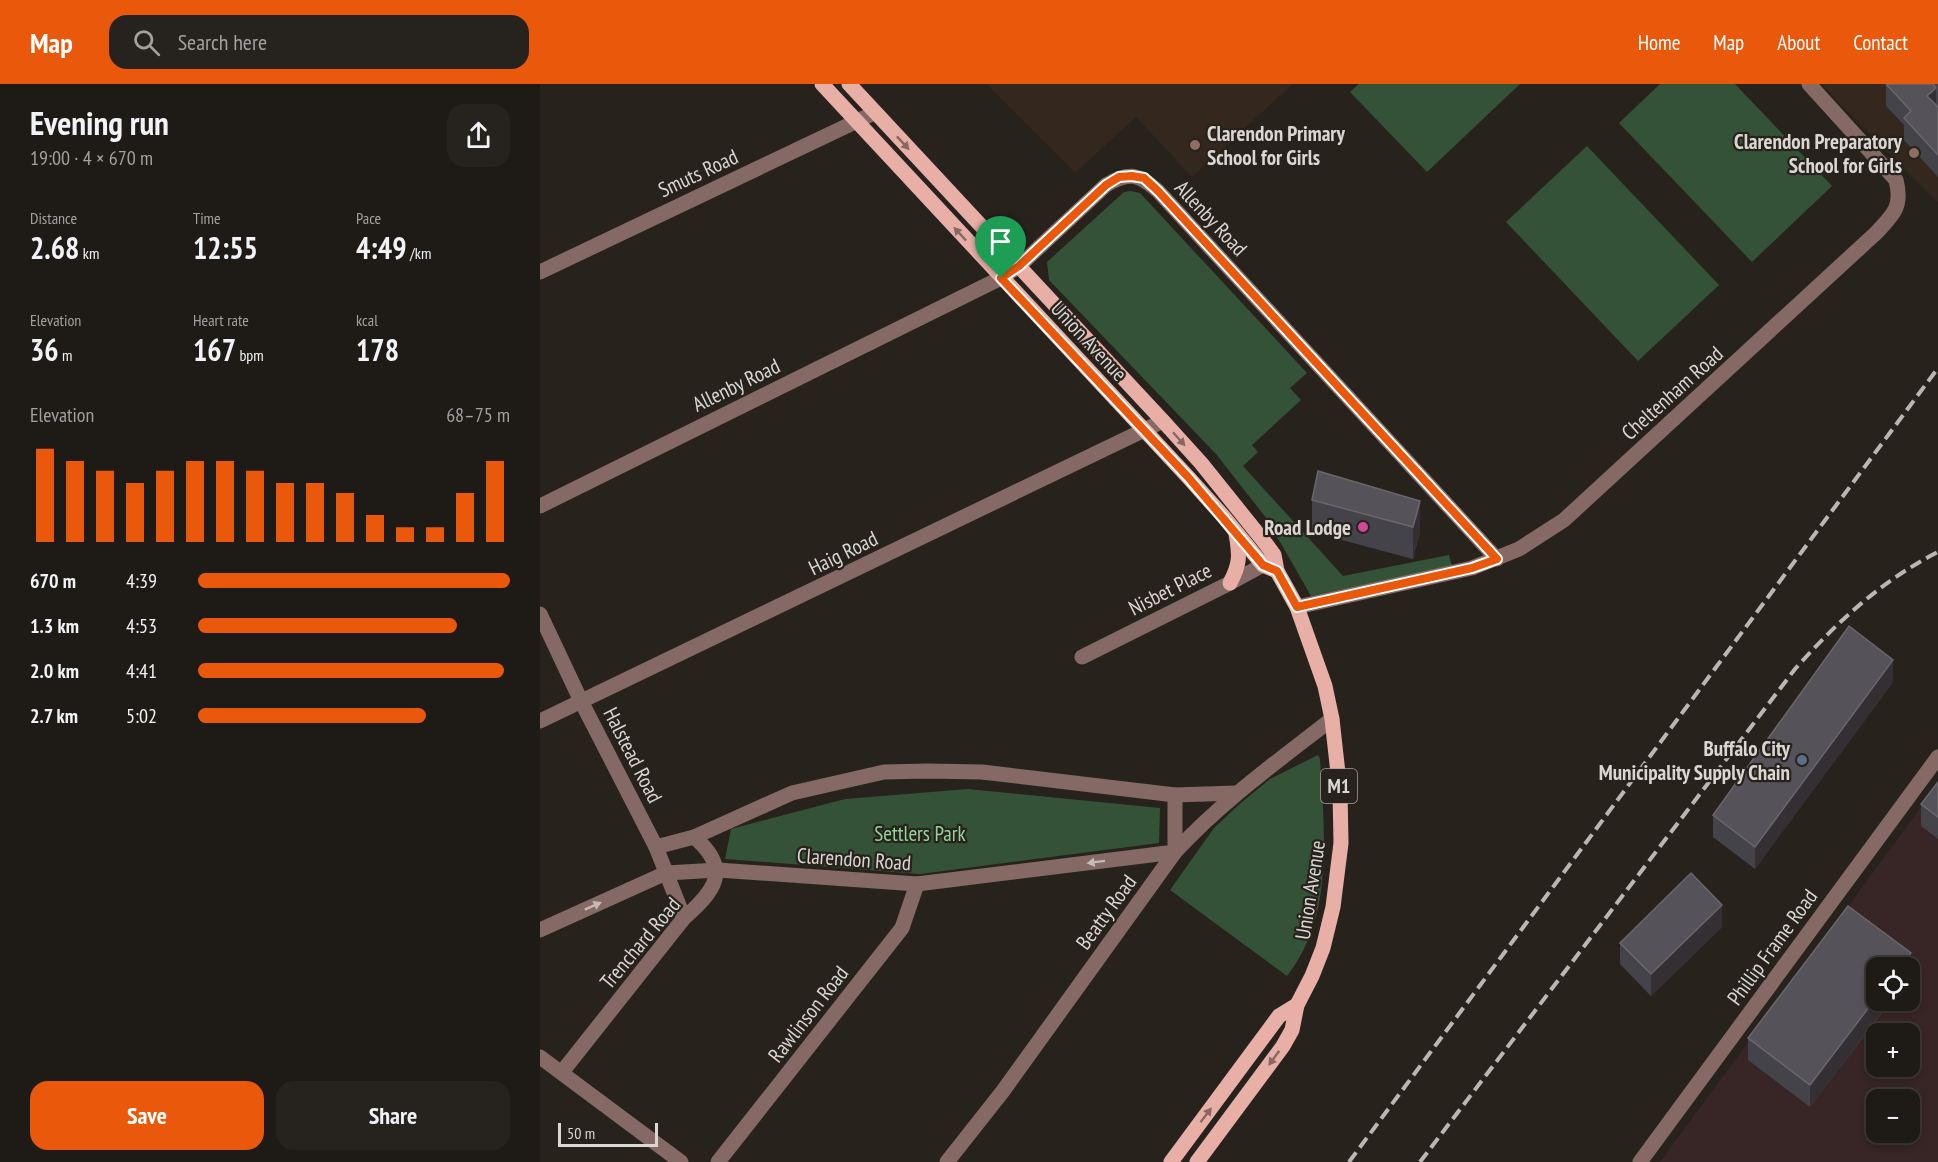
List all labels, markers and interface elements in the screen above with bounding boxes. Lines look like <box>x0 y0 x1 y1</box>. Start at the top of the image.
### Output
search box <box>109 15 529 69</box>
text: Map <box>30 24 73 61</box>
icon: search <box>130 26 163 59</box>
text: Search here <box>178 28 267 56</box>
text: Home <box>1638 29 1680 56</box>
text: Map <box>1713 29 1744 56</box>
text: About <box>1777 29 1820 56</box>
text: Contact <box>1853 29 1908 56</box>
text: Evening run <box>30 101 169 144</box>
button: share <box>447 104 510 167</box>
place label: Clarendon Primary School for Girls <box>1207 120 1346 171</box>
place label: Clarendon Preparatory School for Girls <box>1734 128 1903 179</box>
one-way arrow <box>895 135 909 149</box>
marker: Clarendon Primary School for Girls <box>1188 138 1202 152</box>
street label: Smuts Road <box>654 143 742 203</box>
text: 19:00 · 4 × 670 m <box>30 145 153 171</box>
marker: Clarendon Preparatory School for Girls <box>1907 146 1921 160</box>
street label: Allenby Road <box>1169 174 1253 262</box>
text: Distance <box>30 208 77 228</box>
text: Time <box>193 208 221 228</box>
text: Pace <box>356 208 381 228</box>
pin <box>975 216 1026 278</box>
icon: arrive <box>984 225 1017 258</box>
one-way arrow <box>953 226 967 241</box>
text: 2.68 <box>30 228 79 267</box>
text: 12:55 <box>193 228 258 267</box>
text: 4:49 <box>356 228 407 267</box>
text: km <box>79 243 99 263</box>
text: /km <box>407 243 431 263</box>
street label: Union Avenue <box>1045 295 1133 387</box>
text: Elevation <box>30 310 81 330</box>
text: Heart rate <box>193 310 249 330</box>
text: kcal <box>356 310 378 330</box>
text: 36 <box>30 330 59 369</box>
text: 167 <box>193 330 236 369</box>
text: 178 <box>356 330 399 369</box>
street label: Cheltenham Road <box>1616 340 1728 446</box>
text: m <box>59 345 73 365</box>
text: bpm <box>236 345 264 365</box>
street label: Allenby Road <box>688 352 784 418</box>
text: Elevation <box>30 402 94 428</box>
text: 68–75 m <box>446 402 510 428</box>
one-way arrow <box>1172 431 1186 446</box>
place label: Road Lodge <box>1264 514 1351 541</box>
marker: Road Lodge <box>1356 520 1370 534</box>
street label: Haig Road <box>804 525 882 581</box>
street label: Nisbet Place <box>1124 557 1216 621</box>
text: 670 m <box>30 568 76 594</box>
text: 4:39 <box>126 568 157 594</box>
text: 1.3 km <box>30 613 79 639</box>
text: 4:53 <box>126 613 157 639</box>
text: 2.0 km <box>30 658 79 684</box>
text: 4:41 <box>126 658 157 684</box>
text: 2.7 km <box>30 703 78 729</box>
text: 5:02 <box>126 703 157 729</box>
street label: Halstead Road <box>597 703 669 807</box>
place label: Buffalo City Municipality Supply Chain <box>1599 735 1791 786</box>
marker: Buffalo City Municipality Supply Chain <box>1795 753 1809 767</box>
road number: M1 <box>1321 769 1357 803</box>
park label: Settlers Park <box>874 820 966 847</box>
street label: Union Avenue <box>1289 838 1331 942</box>
street label: Clarendon Road <box>796 842 912 876</box>
one-way arrow <box>1087 857 1106 867</box>
street label: Beatty Road <box>1070 869 1142 955</box>
street label: Phillip Frame Road <box>1721 884 1823 1010</box>
street label: Trenchard Road <box>594 892 686 994</box>
one-way arrow <box>585 901 603 911</box>
map controls <box>1866 957 1920 1143</box>
button: locate <box>1866 957 1920 1011</box>
street label: Rawlinson Road <box>762 960 854 1068</box>
button: + <box>1866 1023 1920 1077</box>
one-way arrow <box>1268 1050 1280 1066</box>
button: Save <box>30 1081 264 1150</box>
button: Share <box>276 1081 510 1150</box>
button: − <box>1866 1089 1920 1143</box>
one-way arrow <box>1200 1108 1212 1124</box>
scale bar <box>558 1120 658 1148</box>
text: 50 m <box>567 1123 595 1143</box>

